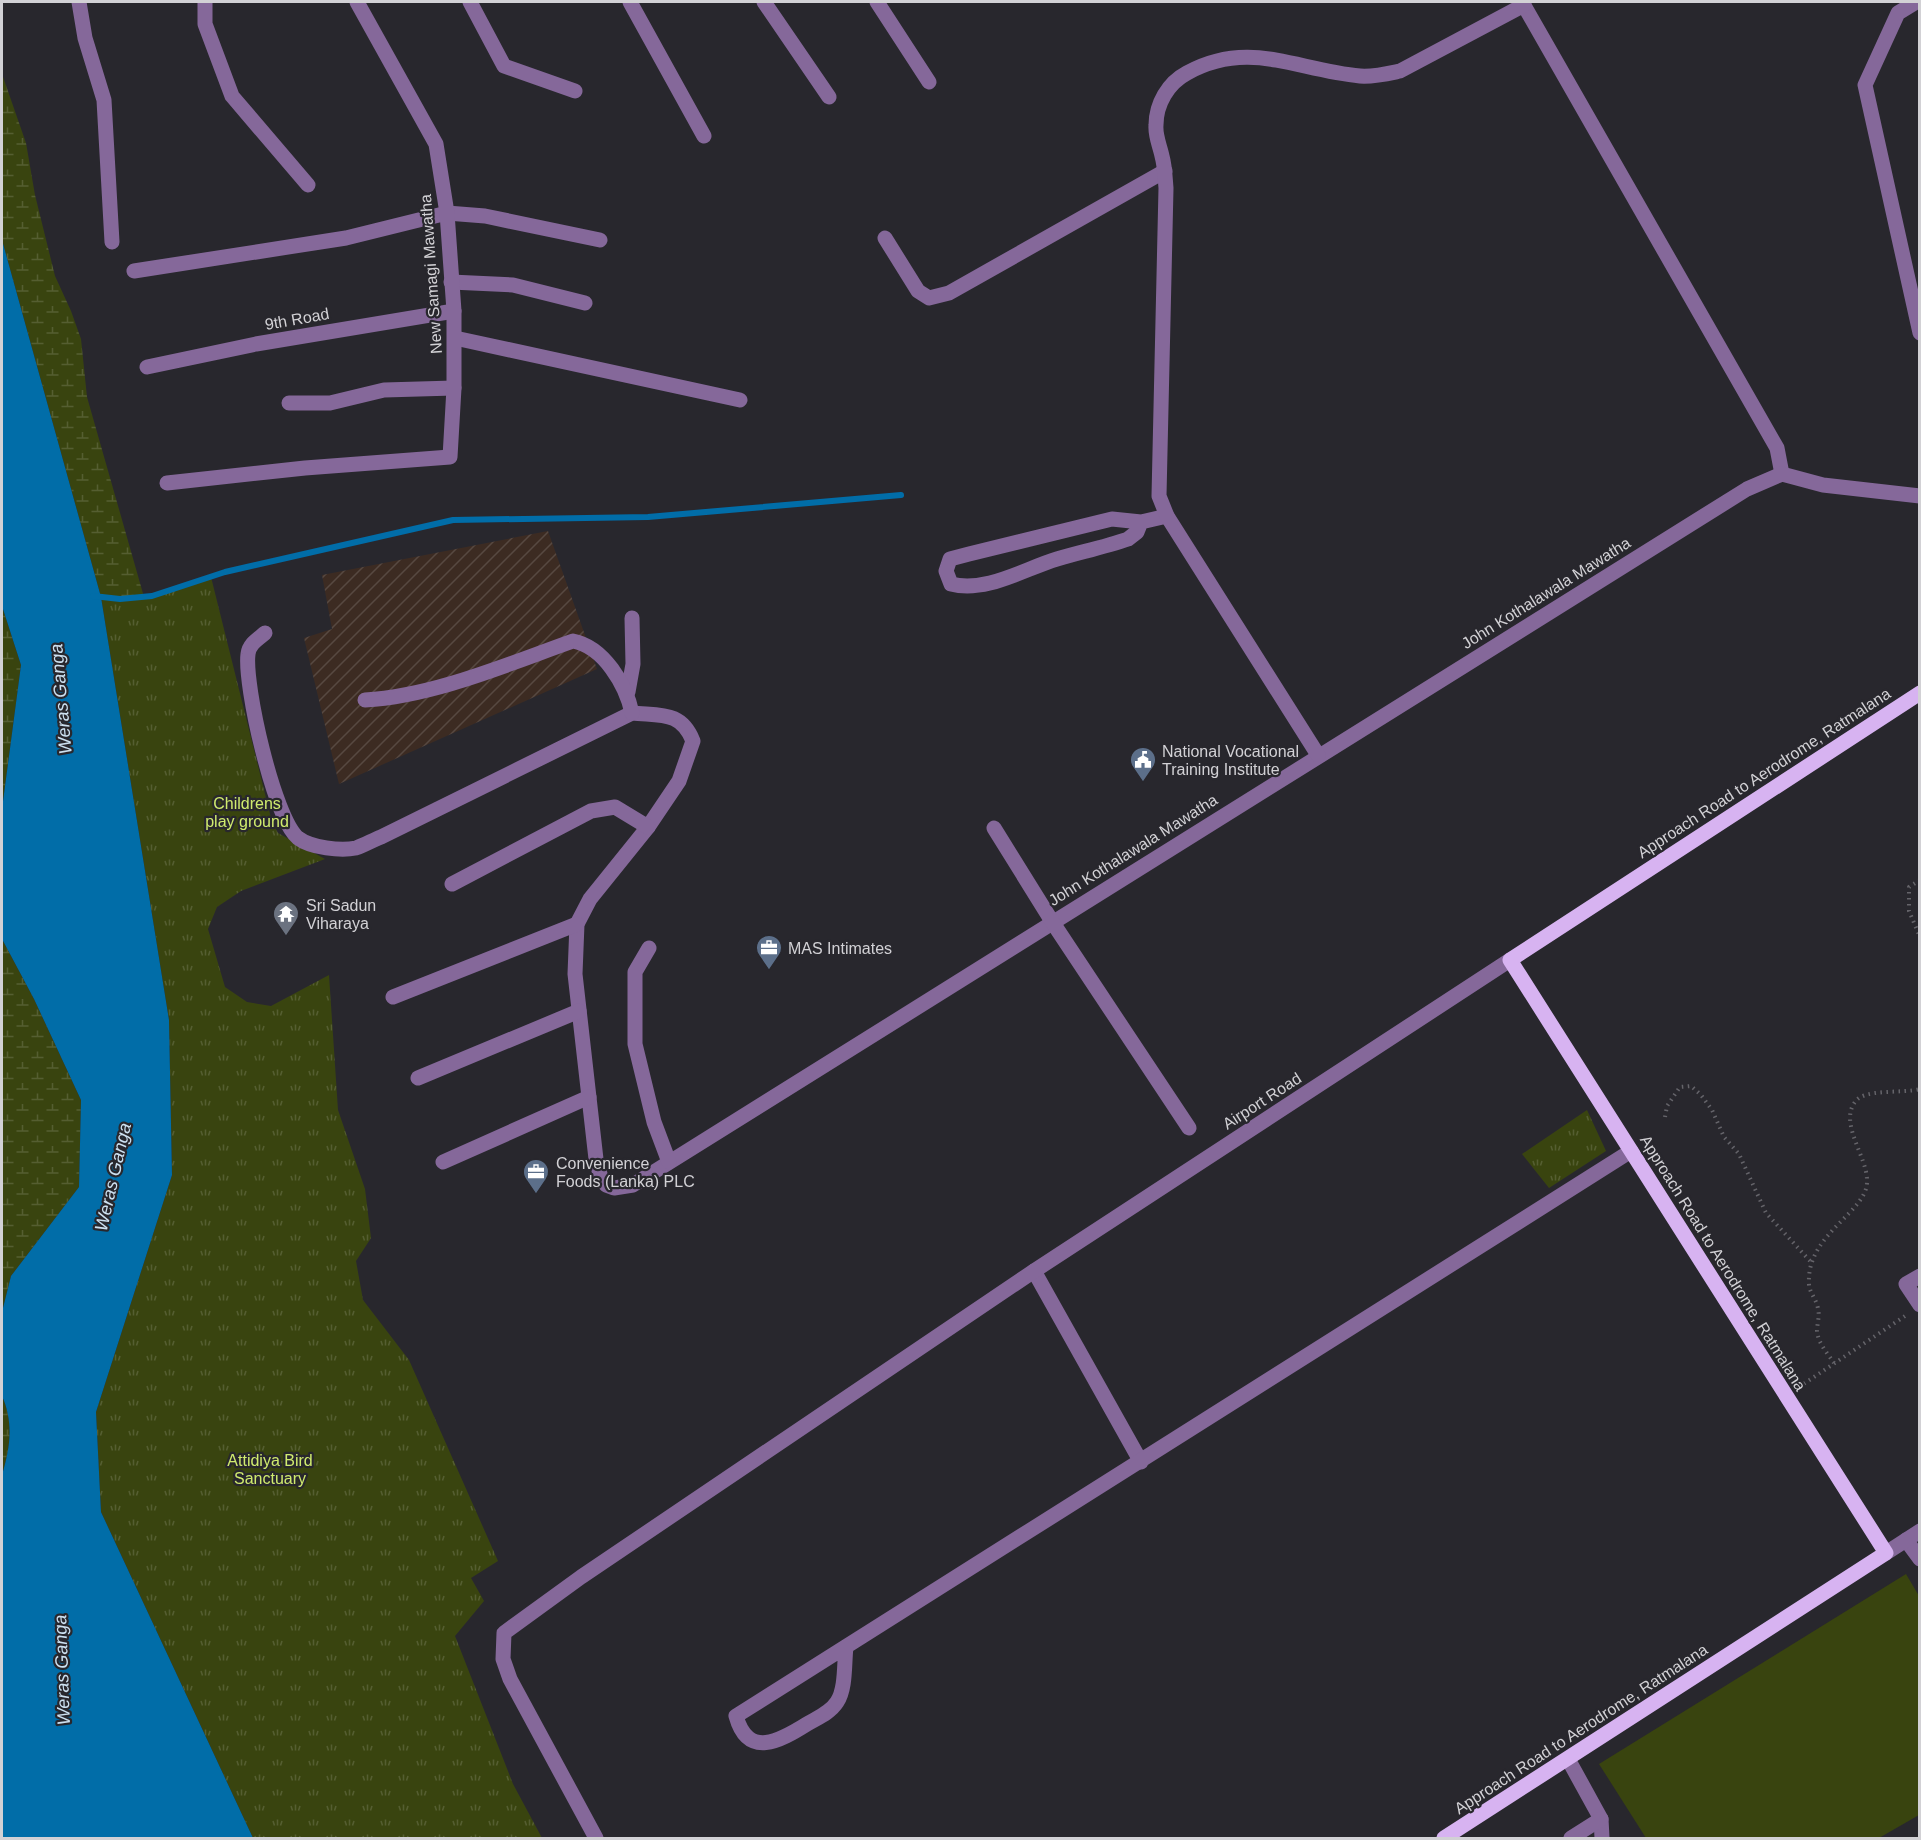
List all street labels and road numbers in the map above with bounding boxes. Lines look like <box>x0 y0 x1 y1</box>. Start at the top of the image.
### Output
street label: New Samagi Mawatha <box>417 193 445 354</box>
street label: 9th Road <box>264 305 330 333</box>
street label: John Kothalawala Mawatha <box>1459 534 1634 652</box>
street label: Approach Road to Aerodrome, Ratmalana <box>1634 685 1894 861</box>
street label: John Kothalawala Mawatha <box>1046 791 1221 909</box>
street label: Airport Road <box>1220 1069 1304 1133</box>
street label: Approach Road to Aerodrome, Ratmalana <box>1637 1132 1809 1394</box>
street label: Approach Road to Aerodrome, Ratmalana <box>1451 1641 1711 1817</box>

